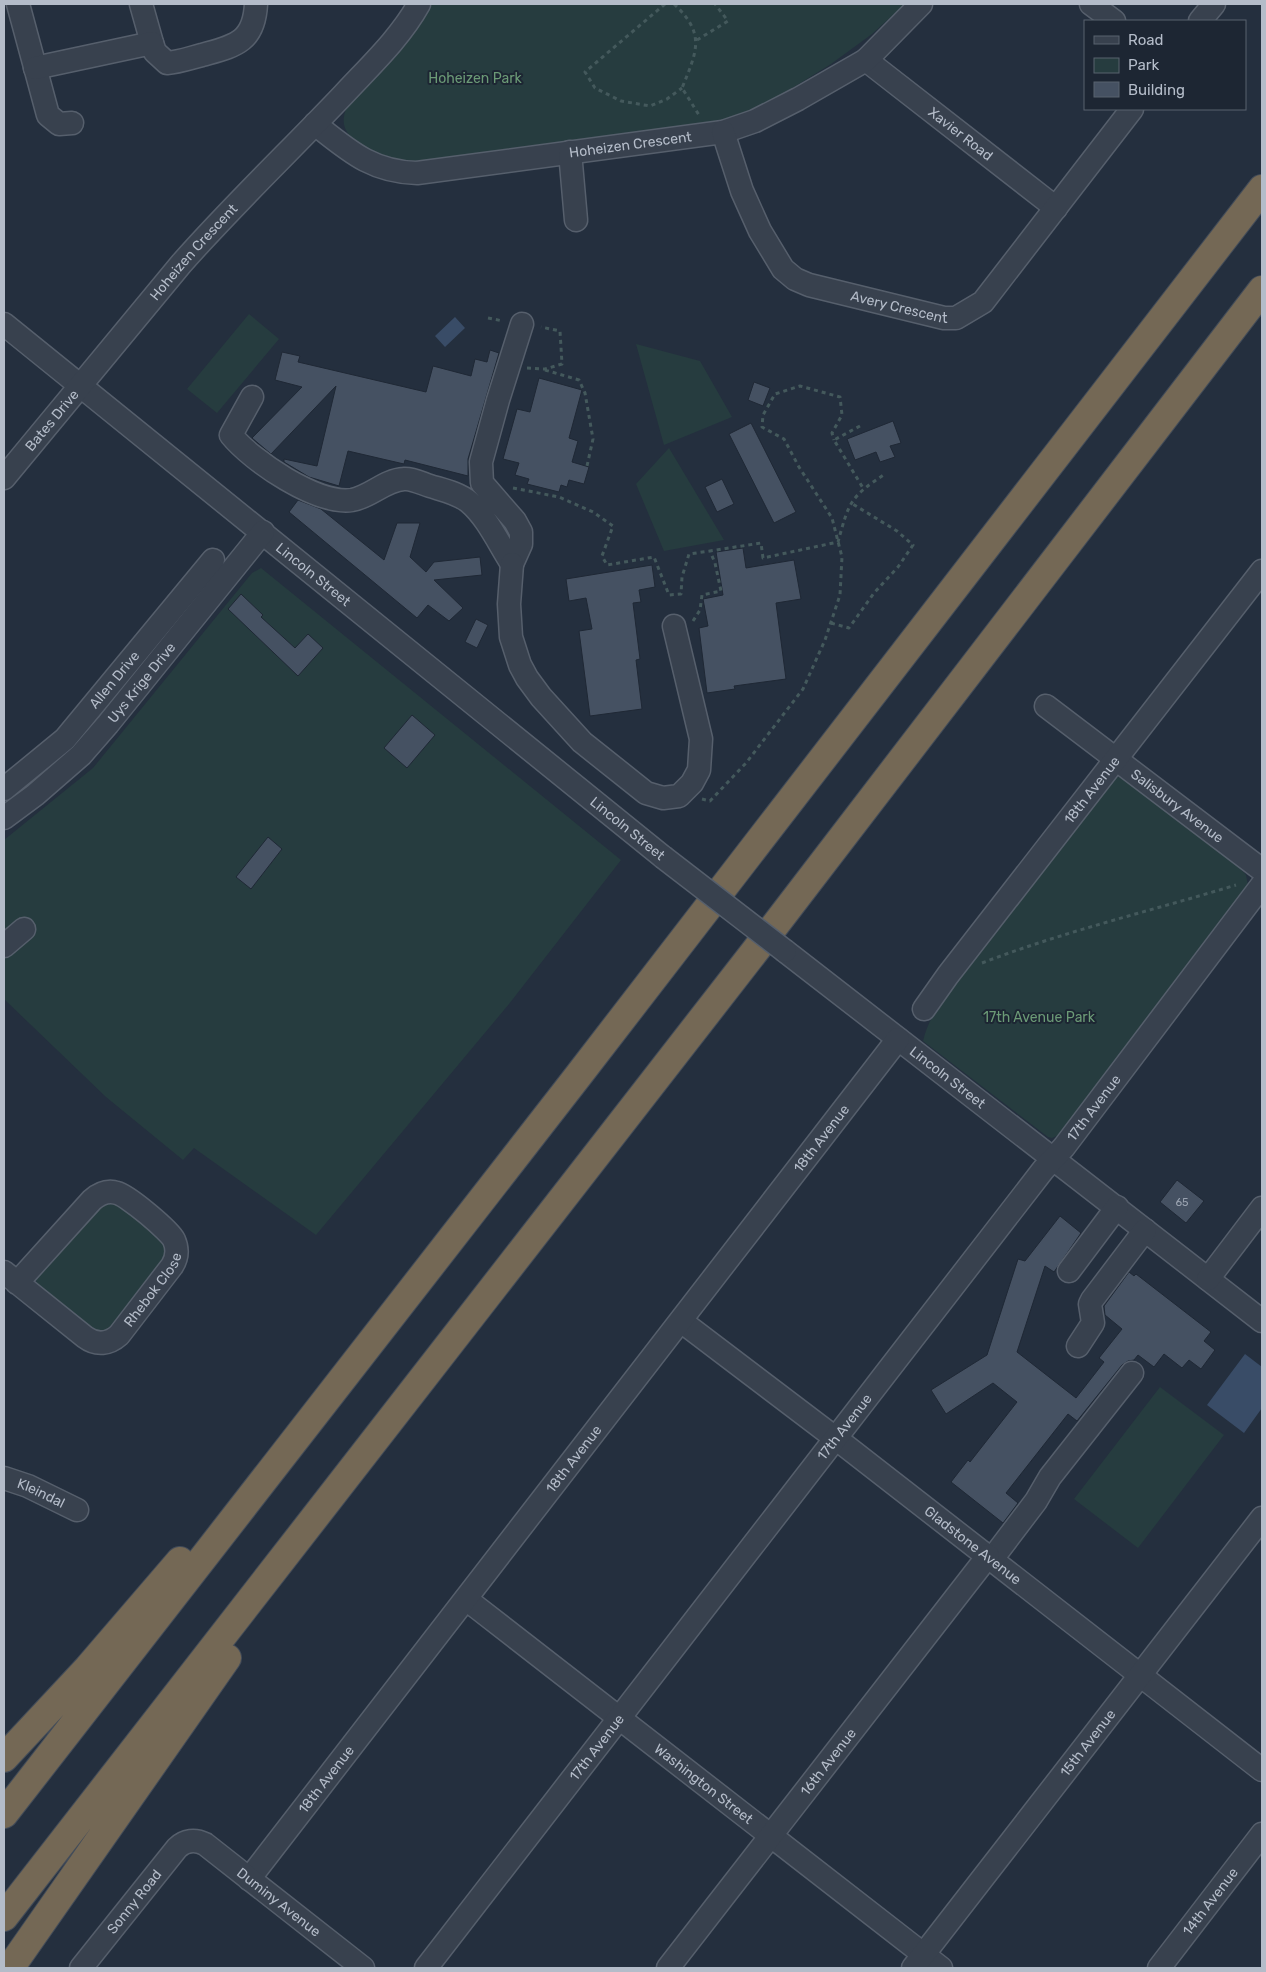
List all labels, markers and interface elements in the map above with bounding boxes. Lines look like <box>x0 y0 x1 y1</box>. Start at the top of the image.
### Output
legend <box>1084 20 1246 110</box>
text: Road <box>1128 31 1164 49</box>
text: Park <box>1128 56 1159 74</box>
park label: Hoheizen Park <box>428 70 523 87</box>
text: Building <box>1128 81 1185 99</box>
street label: Xavier Road <box>925 104 996 165</box>
street label: Hoheizen Crescent <box>568 128 693 162</box>
street label: Hoheizen Crescent <box>146 200 242 304</box>
street label: Avery Crescent <box>849 287 948 327</box>
street label: Bates Drive <box>22 386 83 455</box>
street label: Lincoln Street <box>272 539 354 610</box>
street label: Uys Krige Drive <box>104 639 180 726</box>
street label: Allen Drive <box>86 647 143 712</box>
street label: 18th Avenue <box>1061 753 1124 827</box>
street label: Salisbury Avenue <box>1127 766 1227 847</box>
street label: Lincoln Street <box>586 793 669 864</box>
park label: 17th Avenue Park <box>983 1009 1096 1026</box>
street label: Lincoln Street <box>906 1043 989 1113</box>
street label: 17th Avenue <box>1063 1071 1125 1145</box>
street label: 18th Avenue <box>790 1101 853 1176</box>
house number: 65 <box>1175 1196 1189 1209</box>
street label: Rhebok Close <box>120 1251 186 1330</box>
street label: 17th Avenue <box>814 1390 876 1464</box>
street label: 18th Avenue <box>543 1422 606 1496</box>
street label: Kleindal <box>15 1475 68 1512</box>
street label: Gladstone Avenue <box>921 1502 1025 1589</box>
street label: 15th Avenue <box>1057 1706 1120 1780</box>
street label: 17th Avenue <box>566 1711 628 1784</box>
street label: 16th Avenue <box>797 1725 860 1799</box>
street label: Washington Street <box>651 1740 757 1828</box>
street label: 18th Avenue <box>295 1742 358 1817</box>
street label: Duminy Avenue <box>233 1864 324 1941</box>
street label: 14th Avenue <box>1179 1864 1242 1939</box>
street label: Sonny Road <box>104 1866 165 1938</box>

